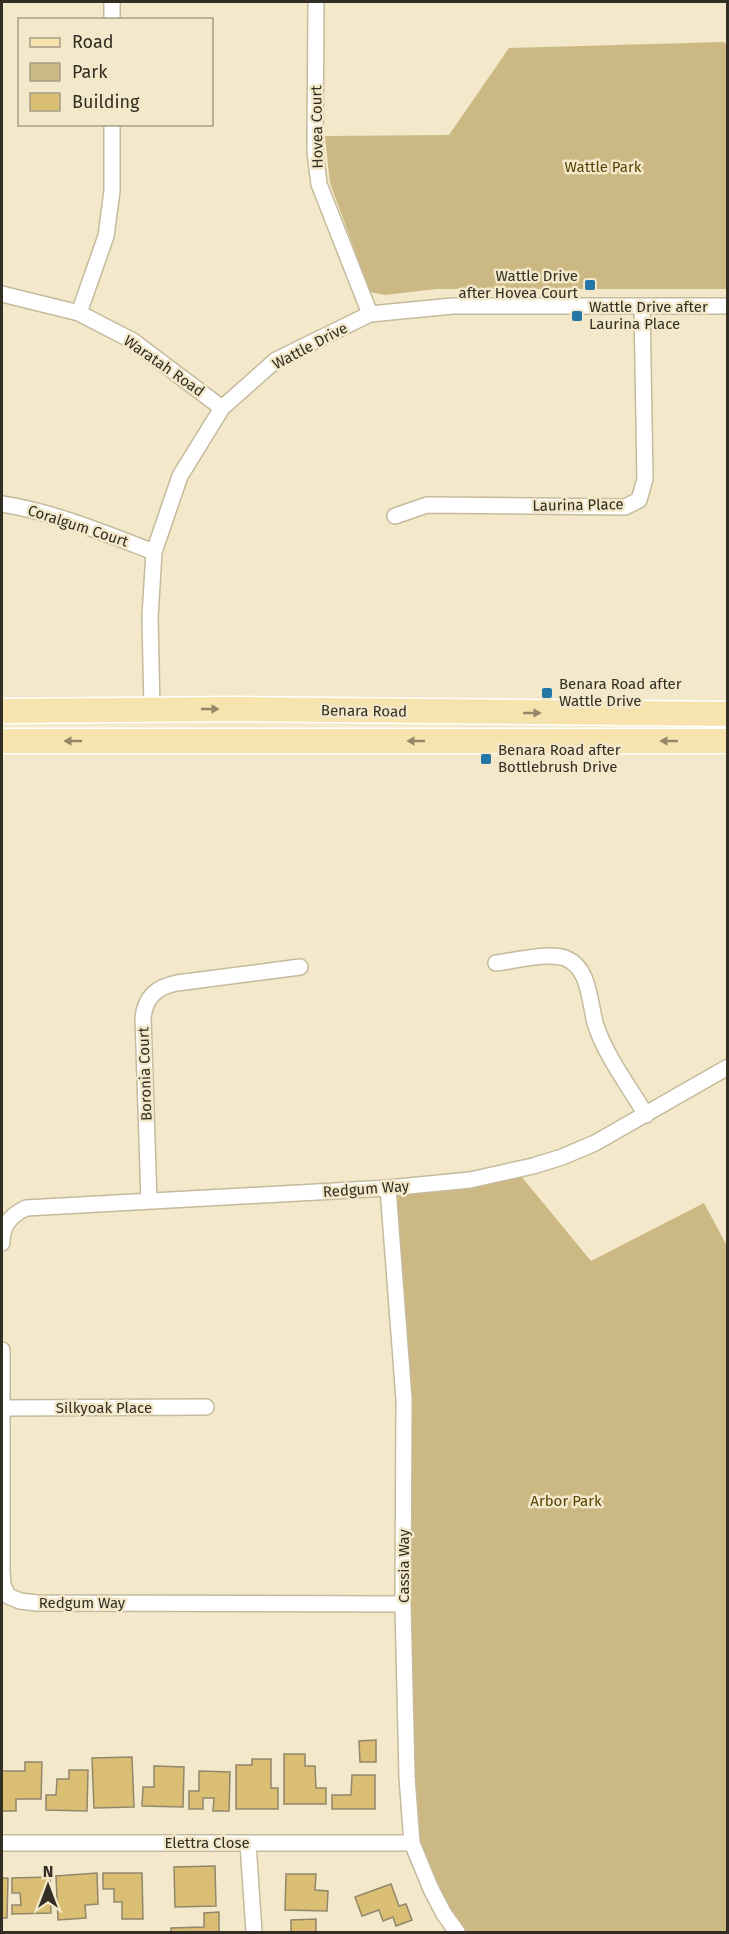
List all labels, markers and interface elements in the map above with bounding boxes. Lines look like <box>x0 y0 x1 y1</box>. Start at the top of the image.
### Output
legend <box>18 18 213 126</box>
text: Road <box>72 31 114 53</box>
text: Park <box>72 61 108 83</box>
street label: Hovea Court <box>307 85 327 169</box>
text: Building <box>72 91 140 113</box>
park label: Wattle Park <box>565 158 642 176</box>
place label: Wattle Drive after Hovea Court <box>459 267 579 302</box>
marker: Wattle Drive after Hovea Court <box>583 278 597 292</box>
place label: Wattle Drive after Laurina Place <box>589 298 708 333</box>
marker: Wattle Drive after Laurina Place <box>570 309 584 323</box>
street label: Wattle Drive <box>269 319 351 373</box>
street label: Waratah Road <box>120 332 208 400</box>
street label: Laurina Place <box>532 495 624 515</box>
street label: Coralgum Court <box>26 501 131 551</box>
place label: Benara Road after Wattle Drive <box>559 675 682 710</box>
marker: Benara Road after Wattle Drive <box>540 686 554 700</box>
street label: Benara Road <box>321 701 407 721</box>
one-way arrow <box>201 704 220 714</box>
one-way arrow <box>523 708 542 718</box>
one-way arrow <box>64 736 83 746</box>
one-way arrow <box>406 736 425 745</box>
one-way arrow <box>660 736 679 746</box>
place label: Benara Road after Bottlebrush Drive <box>498 741 621 776</box>
marker: Benara Road after Bottlebrush Drive <box>479 752 493 766</box>
street label: Boronia Court <box>134 1026 156 1121</box>
street label: Redgum Way <box>322 1177 410 1201</box>
street label: Silkyoak Place <box>56 1399 152 1417</box>
park label: Arbor Park <box>530 1492 602 1510</box>
street label: Cassia Way <box>395 1529 413 1603</box>
street label: Redgum Way <box>39 1594 126 1612</box>
street label: Elettra Close <box>164 1834 250 1852</box>
north arrow <box>18 1856 78 1916</box>
text: N <box>43 1862 53 1881</box>

